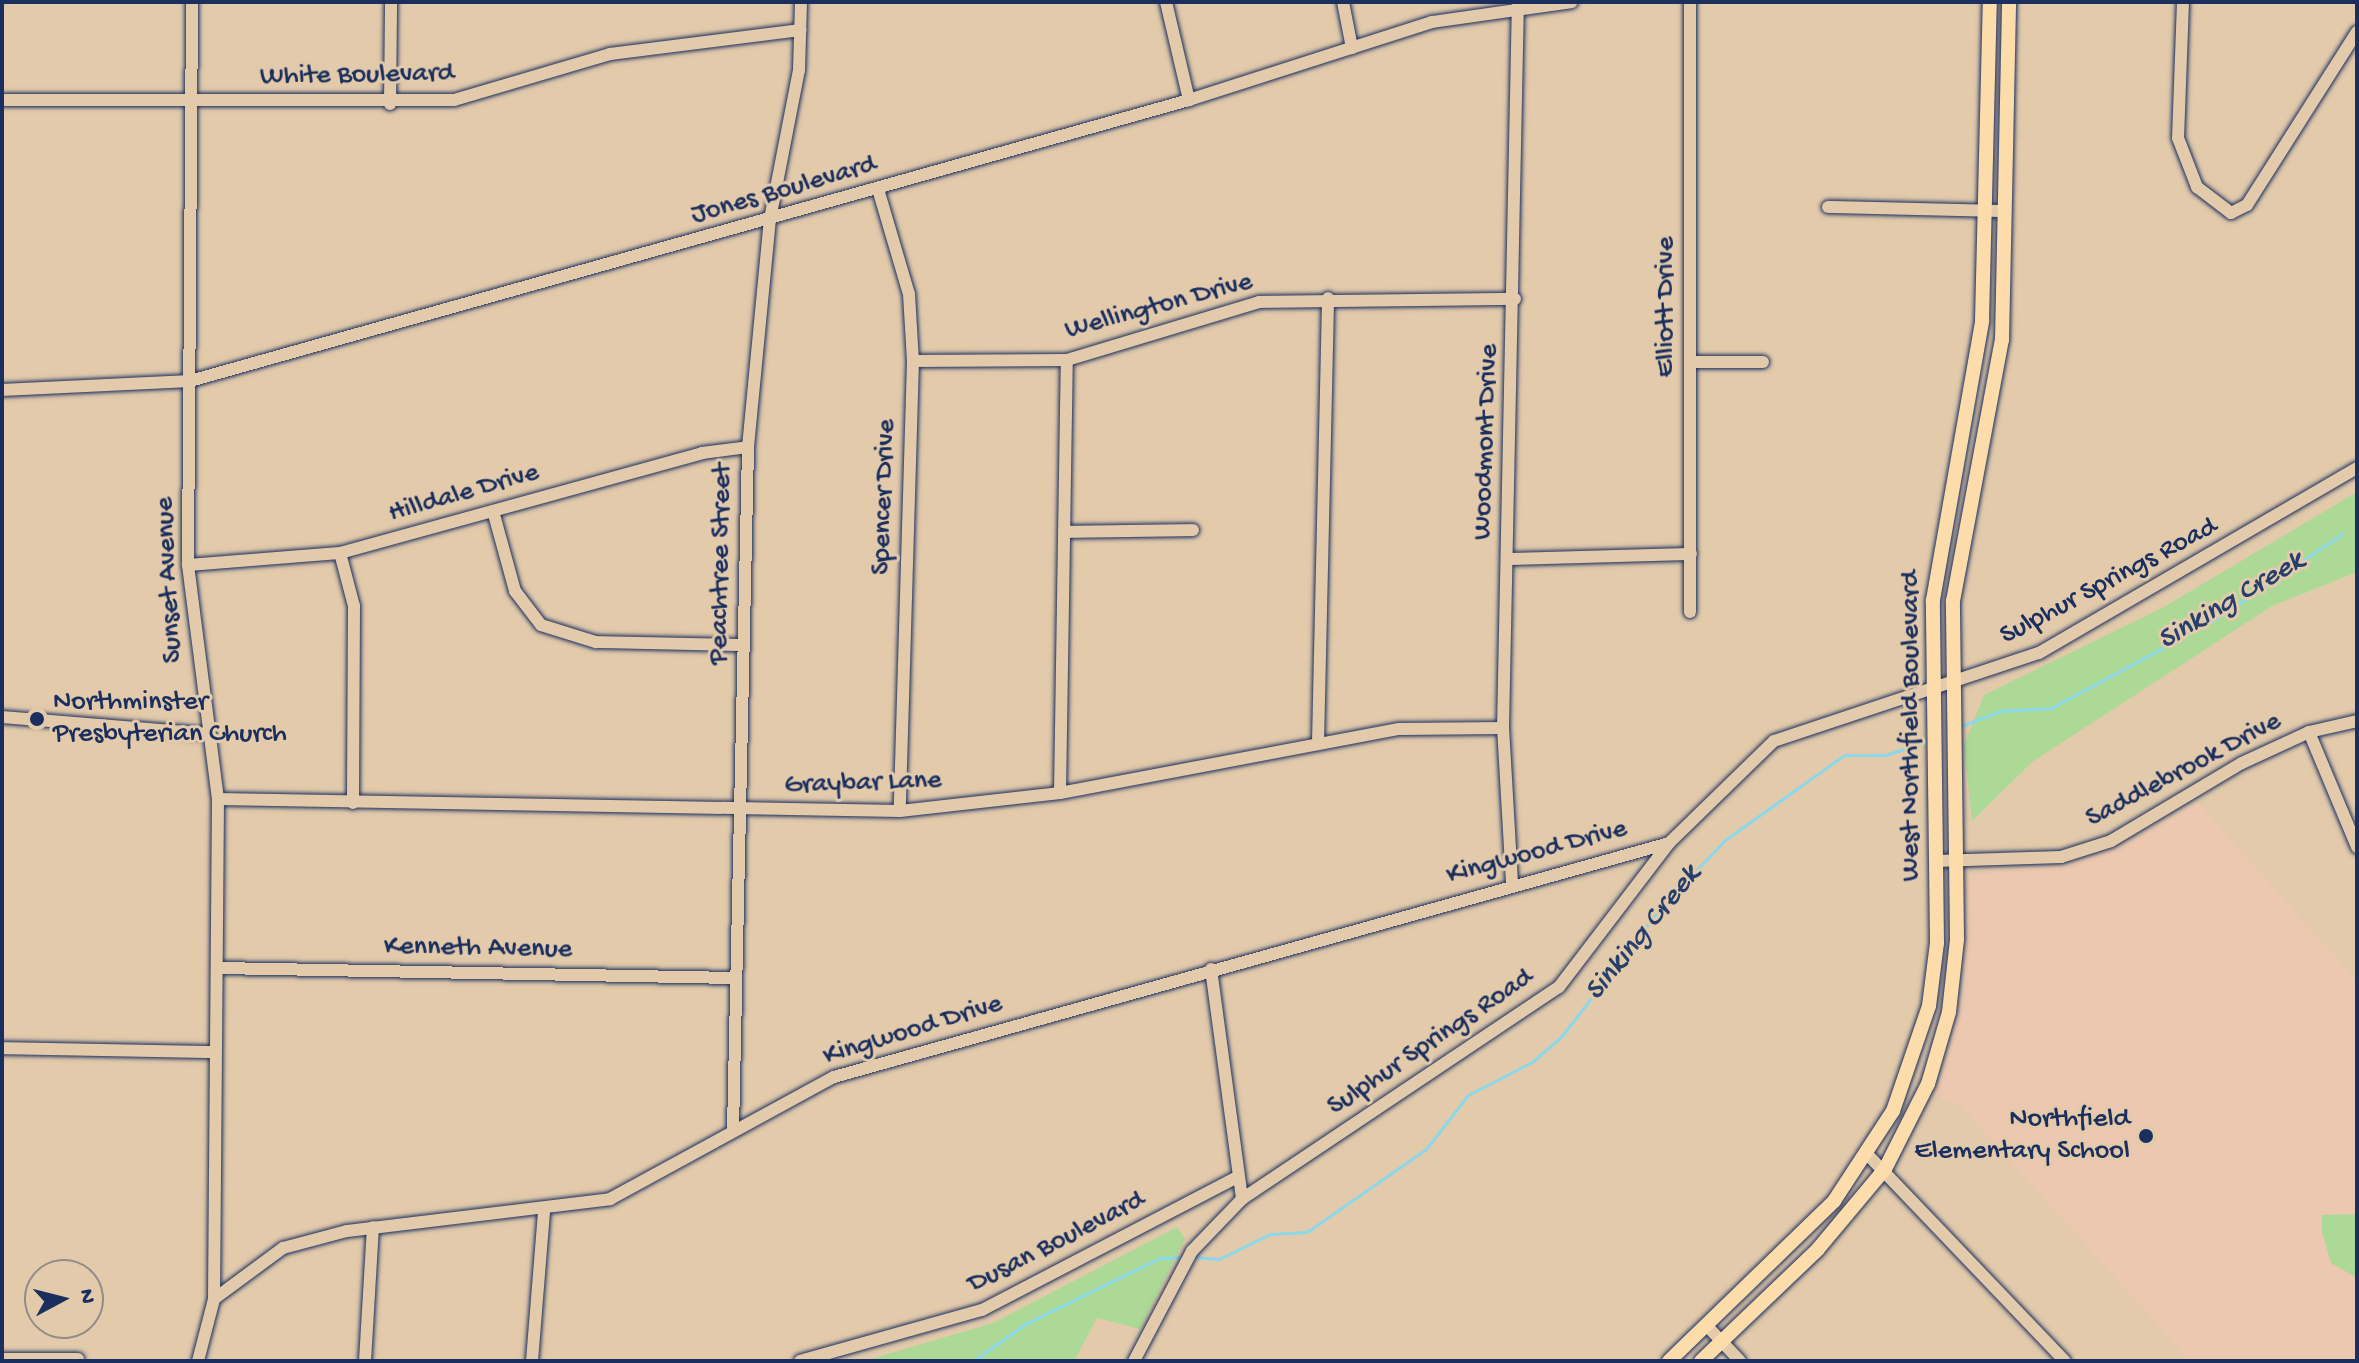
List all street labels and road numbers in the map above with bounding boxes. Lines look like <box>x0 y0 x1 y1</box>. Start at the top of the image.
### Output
street label: White Boulevard <box>260 58 454 94</box>
street label: Jones Boulevard <box>688 149 880 233</box>
street label: Elliott Drive <box>1650 237 1684 377</box>
street label: Wellington Drive <box>1062 266 1256 348</box>
street label: Woodmont Drive <box>1467 343 1507 541</box>
street label: Spencer Drive <box>865 418 905 576</box>
street label: Hilldale Drive <box>385 457 543 531</box>
street label: Peachtree Street <box>703 463 741 665</box>
street label: Sunset Avenue <box>149 496 191 664</box>
street label: Sulphur Springs Road <box>1995 511 2223 653</box>
street label: West Northfield Boulevard <box>1895 571 1929 881</box>
street label: Saddlebrook Drive <box>2081 705 2287 837</box>
street label: Graybar Lane <box>784 764 942 804</box>
street label: Kingwood Drive <box>1443 813 1631 893</box>
street label: Kenneth Avenue <box>384 931 572 967</box>
street label: Sulphur Springs Road <box>1322 962 1540 1124</box>
street label: Kingwood Drive <box>819 988 1007 1074</box>
street label: Dusan Boulevard <box>963 1184 1151 1302</box>

